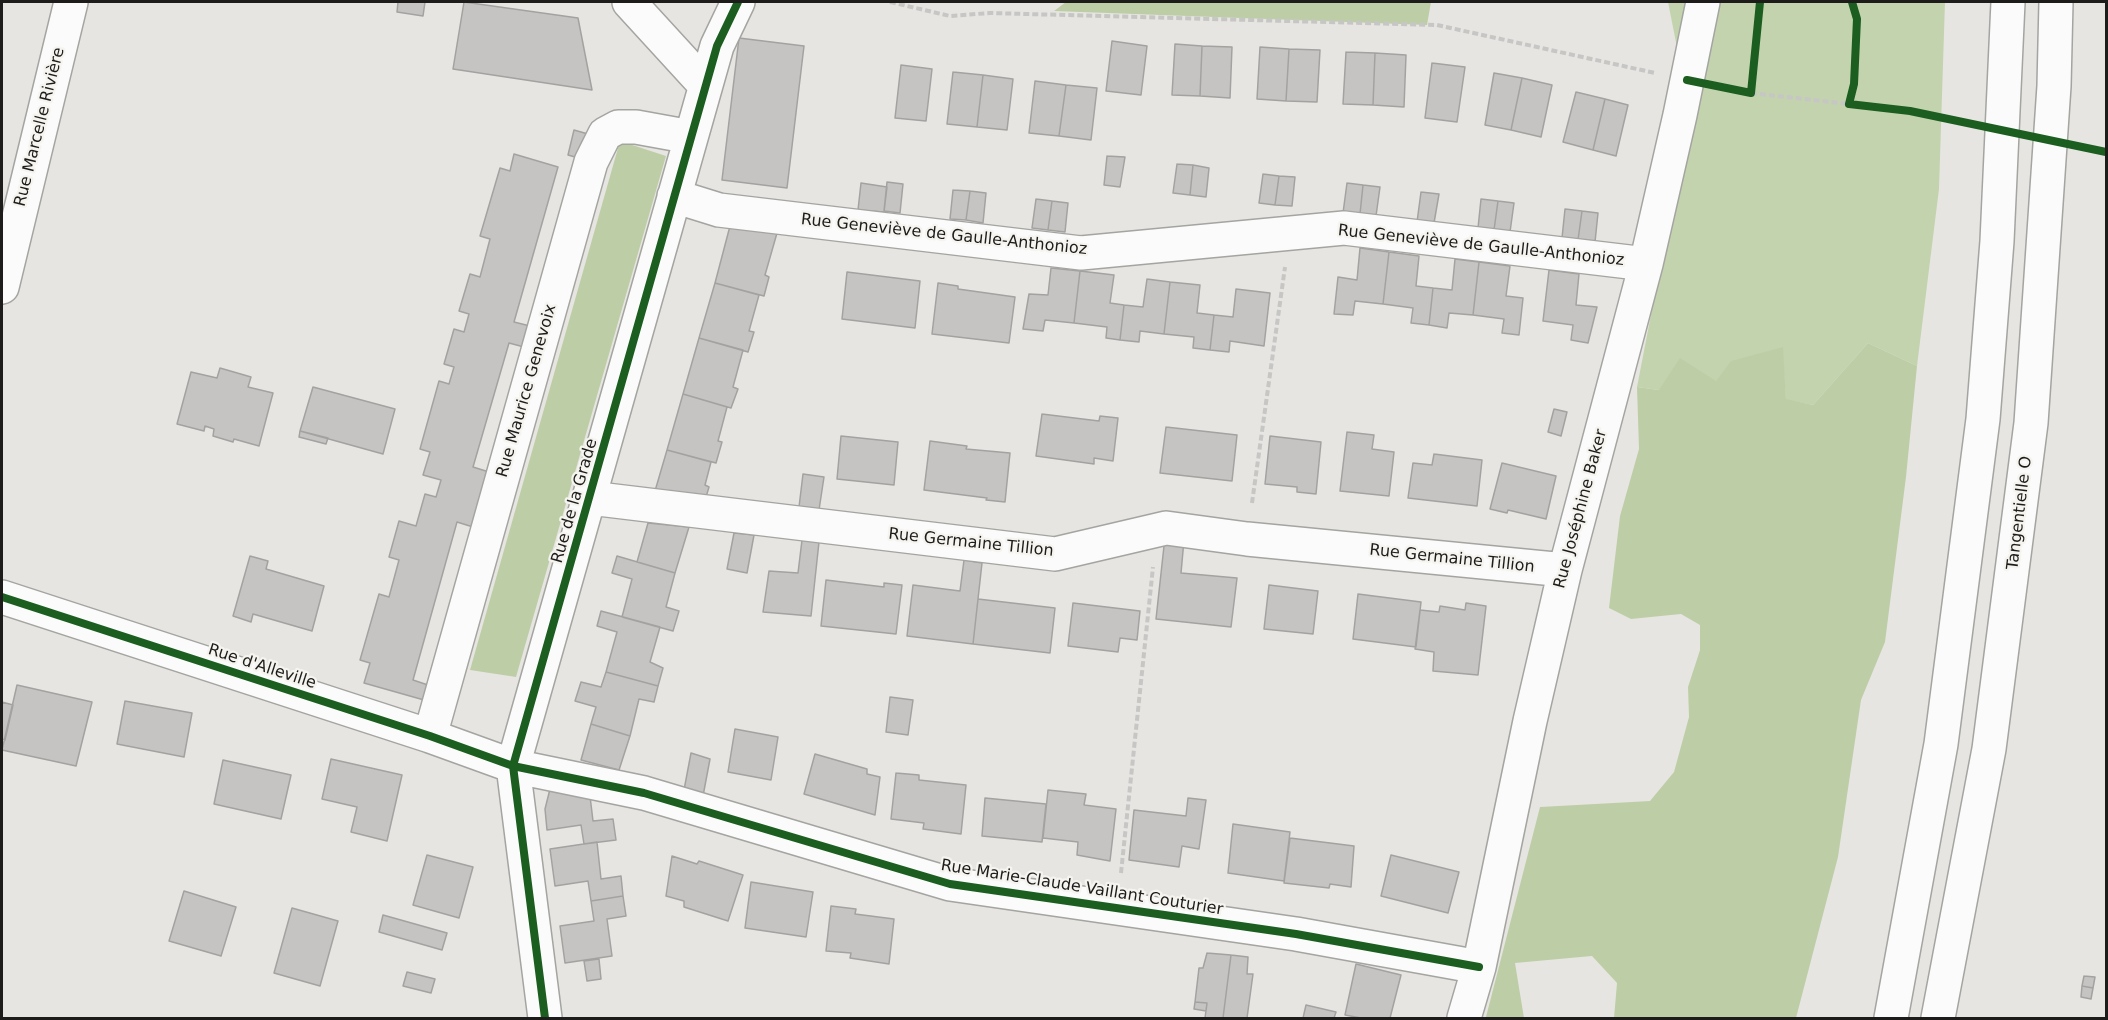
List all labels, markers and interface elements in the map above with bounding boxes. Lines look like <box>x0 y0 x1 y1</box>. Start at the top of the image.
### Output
street label: Rue Marcelle Rivière <box>11 46 69 208</box>
street label: Rue Geneviève de Gaulle-Anthonioz <box>800 210 1088 260</box>
street label: Rue Geneviève de Gaulle-Anthonioz <box>1337 221 1625 271</box>
street label: Rue Maurice Genevoix <box>493 302 561 480</box>
street label: Rue Joséphine Baker <box>1551 427 1611 591</box>
street label: Rue de la Grade <box>548 437 602 565</box>
street label: Tangentielle O <box>2004 455 2036 571</box>
street label: Rue Germaine Tillion <box>887 525 1055 561</box>
street label: Rue Germaine Tillion <box>1368 541 1536 577</box>
street label: Rue d'Alleville <box>206 641 318 693</box>
street label: Rue Marie-Claude Vaillant Couturier <box>940 856 1224 920</box>

